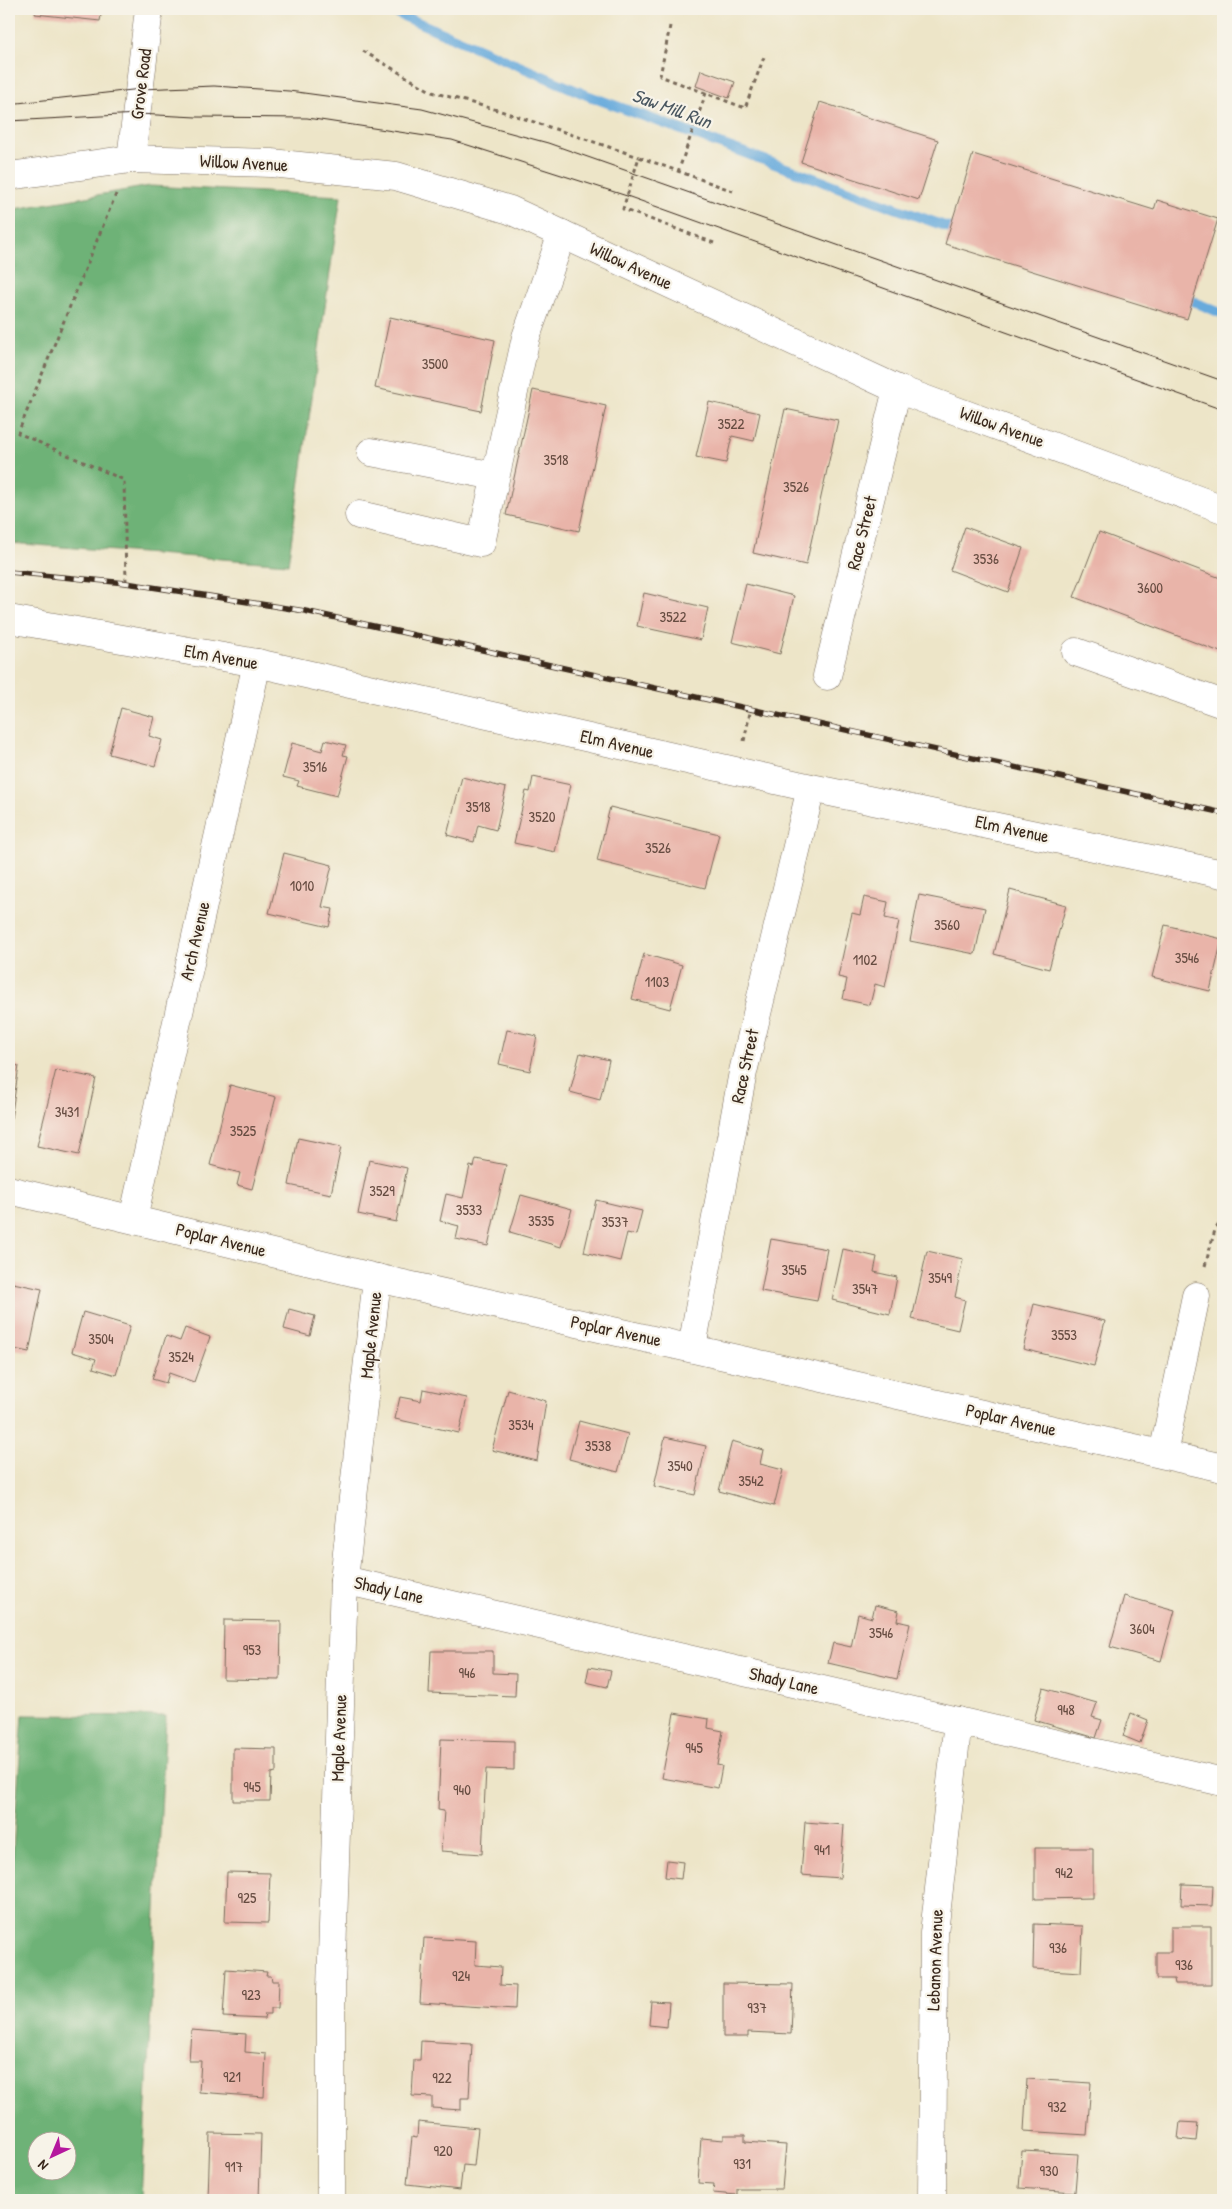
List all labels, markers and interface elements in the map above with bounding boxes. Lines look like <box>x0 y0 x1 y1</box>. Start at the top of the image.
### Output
street label: Grove Road <box>124 47 157 121</box>
water label: Saw Mill Run <box>629 82 716 135</box>
street label: Willow Avenue <box>199 148 289 177</box>
street label: Willow Avenue <box>586 236 676 296</box>
house number: 3500 <box>422 353 449 374</box>
street label: Willow Avenue <box>956 400 1048 453</box>
house number: 3522 <box>717 413 745 434</box>
house number: 3518 <box>543 449 569 470</box>
house number: 3526 <box>783 476 809 497</box>
street label: Race Street <box>840 492 883 572</box>
house number: 3536 <box>973 548 999 569</box>
house number: 3600 <box>1137 577 1163 598</box>
house number: 3522 <box>659 606 687 627</box>
street label: Elm Avenue <box>182 638 260 675</box>
street label: Elm Avenue <box>578 723 656 764</box>
house number: 3516 <box>303 756 327 777</box>
house number: 3518 <box>465 796 491 817</box>
house number: 3520 <box>529 806 556 827</box>
street label: Elm Avenue <box>973 809 1051 849</box>
house number: 3526 <box>645 837 671 858</box>
house number: 1010 <box>290 875 314 896</box>
street label: Arch Avenue <box>173 899 216 983</box>
house number: 3560 <box>934 914 960 935</box>
house number: 3546 <box>1175 947 1199 968</box>
house number: 1102 <box>853 949 877 970</box>
house number: 1103 <box>645 971 669 992</box>
street label: Race Street <box>724 1026 765 1105</box>
house number: 3431 <box>55 1101 79 1122</box>
house number: 3525 <box>230 1120 257 1141</box>
house number: 3529 <box>369 1180 395 1201</box>
house number: 3533 <box>456 1199 483 1220</box>
house number: 3535 <box>528 1210 555 1231</box>
house number: 3537 <box>601 1211 629 1232</box>
street label: Poplar Avenue <box>173 1216 269 1263</box>
house number: 3545 <box>781 1259 807 1280</box>
house number: 3549 <box>928 1267 953 1288</box>
house number: 3547 <box>852 1278 878 1299</box>
street label: Maple Avenue <box>354 1290 387 1380</box>
street label: Poplar Avenue <box>568 1309 664 1352</box>
house number: 3553 <box>1051 1324 1077 1345</box>
house number: 3504 <box>88 1328 114 1349</box>
house number: 3524 <box>168 1346 194 1367</box>
street label: Poplar Avenue <box>963 1397 1059 1442</box>
house number: 3534 <box>508 1414 534 1435</box>
house number: 3538 <box>585 1435 611 1456</box>
house number: 3540 <box>667 1455 693 1476</box>
house number: 3542 <box>738 1470 764 1491</box>
street label: Shady Lane <box>352 1569 426 1610</box>
house number: 3604 <box>1129 1618 1155 1639</box>
house number: 3546 <box>869 1622 893 1643</box>
house number: 953 <box>243 1639 262 1660</box>
street label: Shady Lane <box>747 1660 821 1701</box>
house number: 946 <box>458 1662 476 1683</box>
street label: Maple Avenue <box>324 1694 353 1782</box>
house number: 948 <box>1057 1699 1075 1720</box>
house number: 945 <box>685 1737 703 1758</box>
house number: 945 <box>243 1776 261 1797</box>
house number: 940 <box>453 1779 471 1800</box>
house number: 941 <box>814 1839 830 1860</box>
house number: 942 <box>1055 1862 1073 1883</box>
house number: 925 <box>238 1887 257 1908</box>
street label: Lebanon Avenue <box>920 1909 949 2011</box>
house number: 936 <box>1049 1937 1067 1958</box>
house number: 936 <box>1175 1954 1193 1975</box>
house number: 924 <box>452 1965 470 1986</box>
house number: 923 <box>241 1984 261 2005</box>
house number: 937 <box>747 1997 767 2018</box>
house number: 921 <box>223 2066 241 2087</box>
house number: 922 <box>432 2067 452 2088</box>
house number: 932 <box>1047 2096 1067 2117</box>
north arrow <box>28 2132 78 2182</box>
house number: 920 <box>433 2140 453 2161</box>
house number: 931 <box>733 2153 751 2174</box>
text: N <box>33 2156 52 2175</box>
house number: 917 <box>225 2156 243 2177</box>
house number: 930 <box>1040 2160 1059 2181</box>

